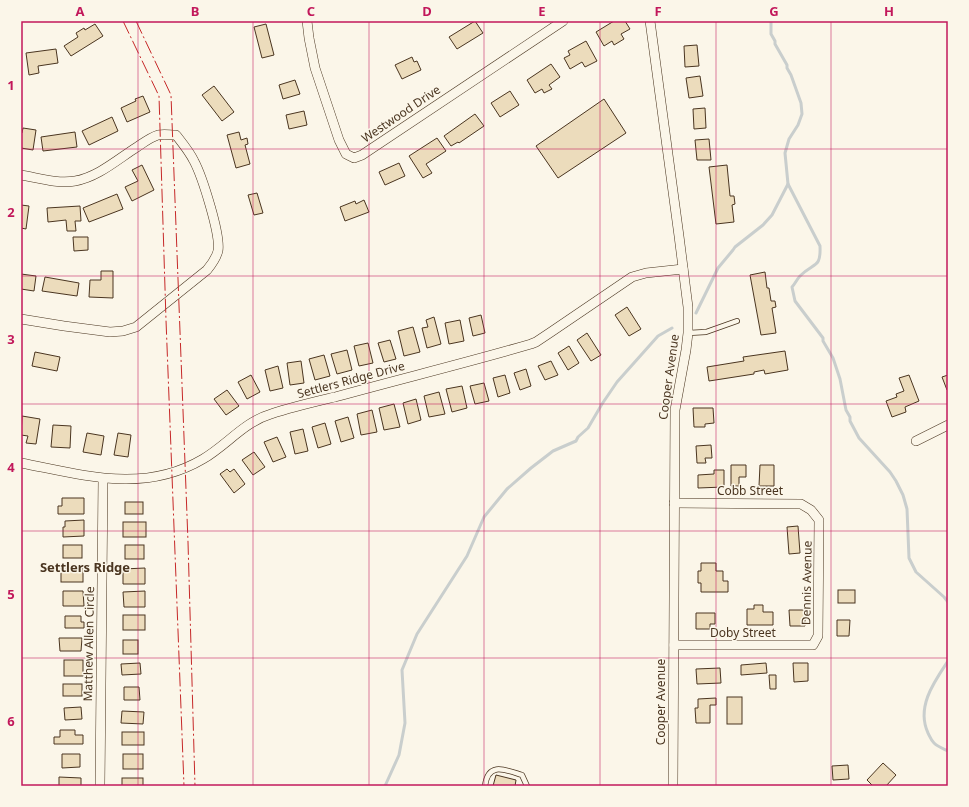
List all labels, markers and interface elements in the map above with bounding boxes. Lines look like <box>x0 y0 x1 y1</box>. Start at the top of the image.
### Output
text: A <box>76 2 85 20</box>
text: B <box>191 2 199 20</box>
text: C <box>307 2 315 20</box>
text: D <box>422 2 432 20</box>
text: E <box>538 2 546 20</box>
text: F <box>654 2 662 20</box>
text: G <box>769 2 779 20</box>
text: H <box>884 2 894 20</box>
text: 1 <box>7 76 15 94</box>
street label: Westwood Drive <box>358 81 444 146</box>
text: 2 <box>7 203 15 221</box>
text: 3 <box>7 330 15 348</box>
street label: Cooper Avenue <box>654 333 683 421</box>
street label: Settlers Ridge Drive <box>295 357 407 402</box>
text: 4 <box>7 458 15 476</box>
street label: Cobb Street <box>717 482 784 499</box>
street label: Dennis Avenue <box>797 540 816 625</box>
district label: Settlers Ridge <box>40 558 130 576</box>
text: 5 <box>7 585 15 603</box>
street label: Matthew Allen Circle <box>79 586 98 702</box>
street label: Doby Street <box>710 624 777 641</box>
street label: Cooper Avenue <box>652 659 669 745</box>
text: 6 <box>7 712 15 730</box>

